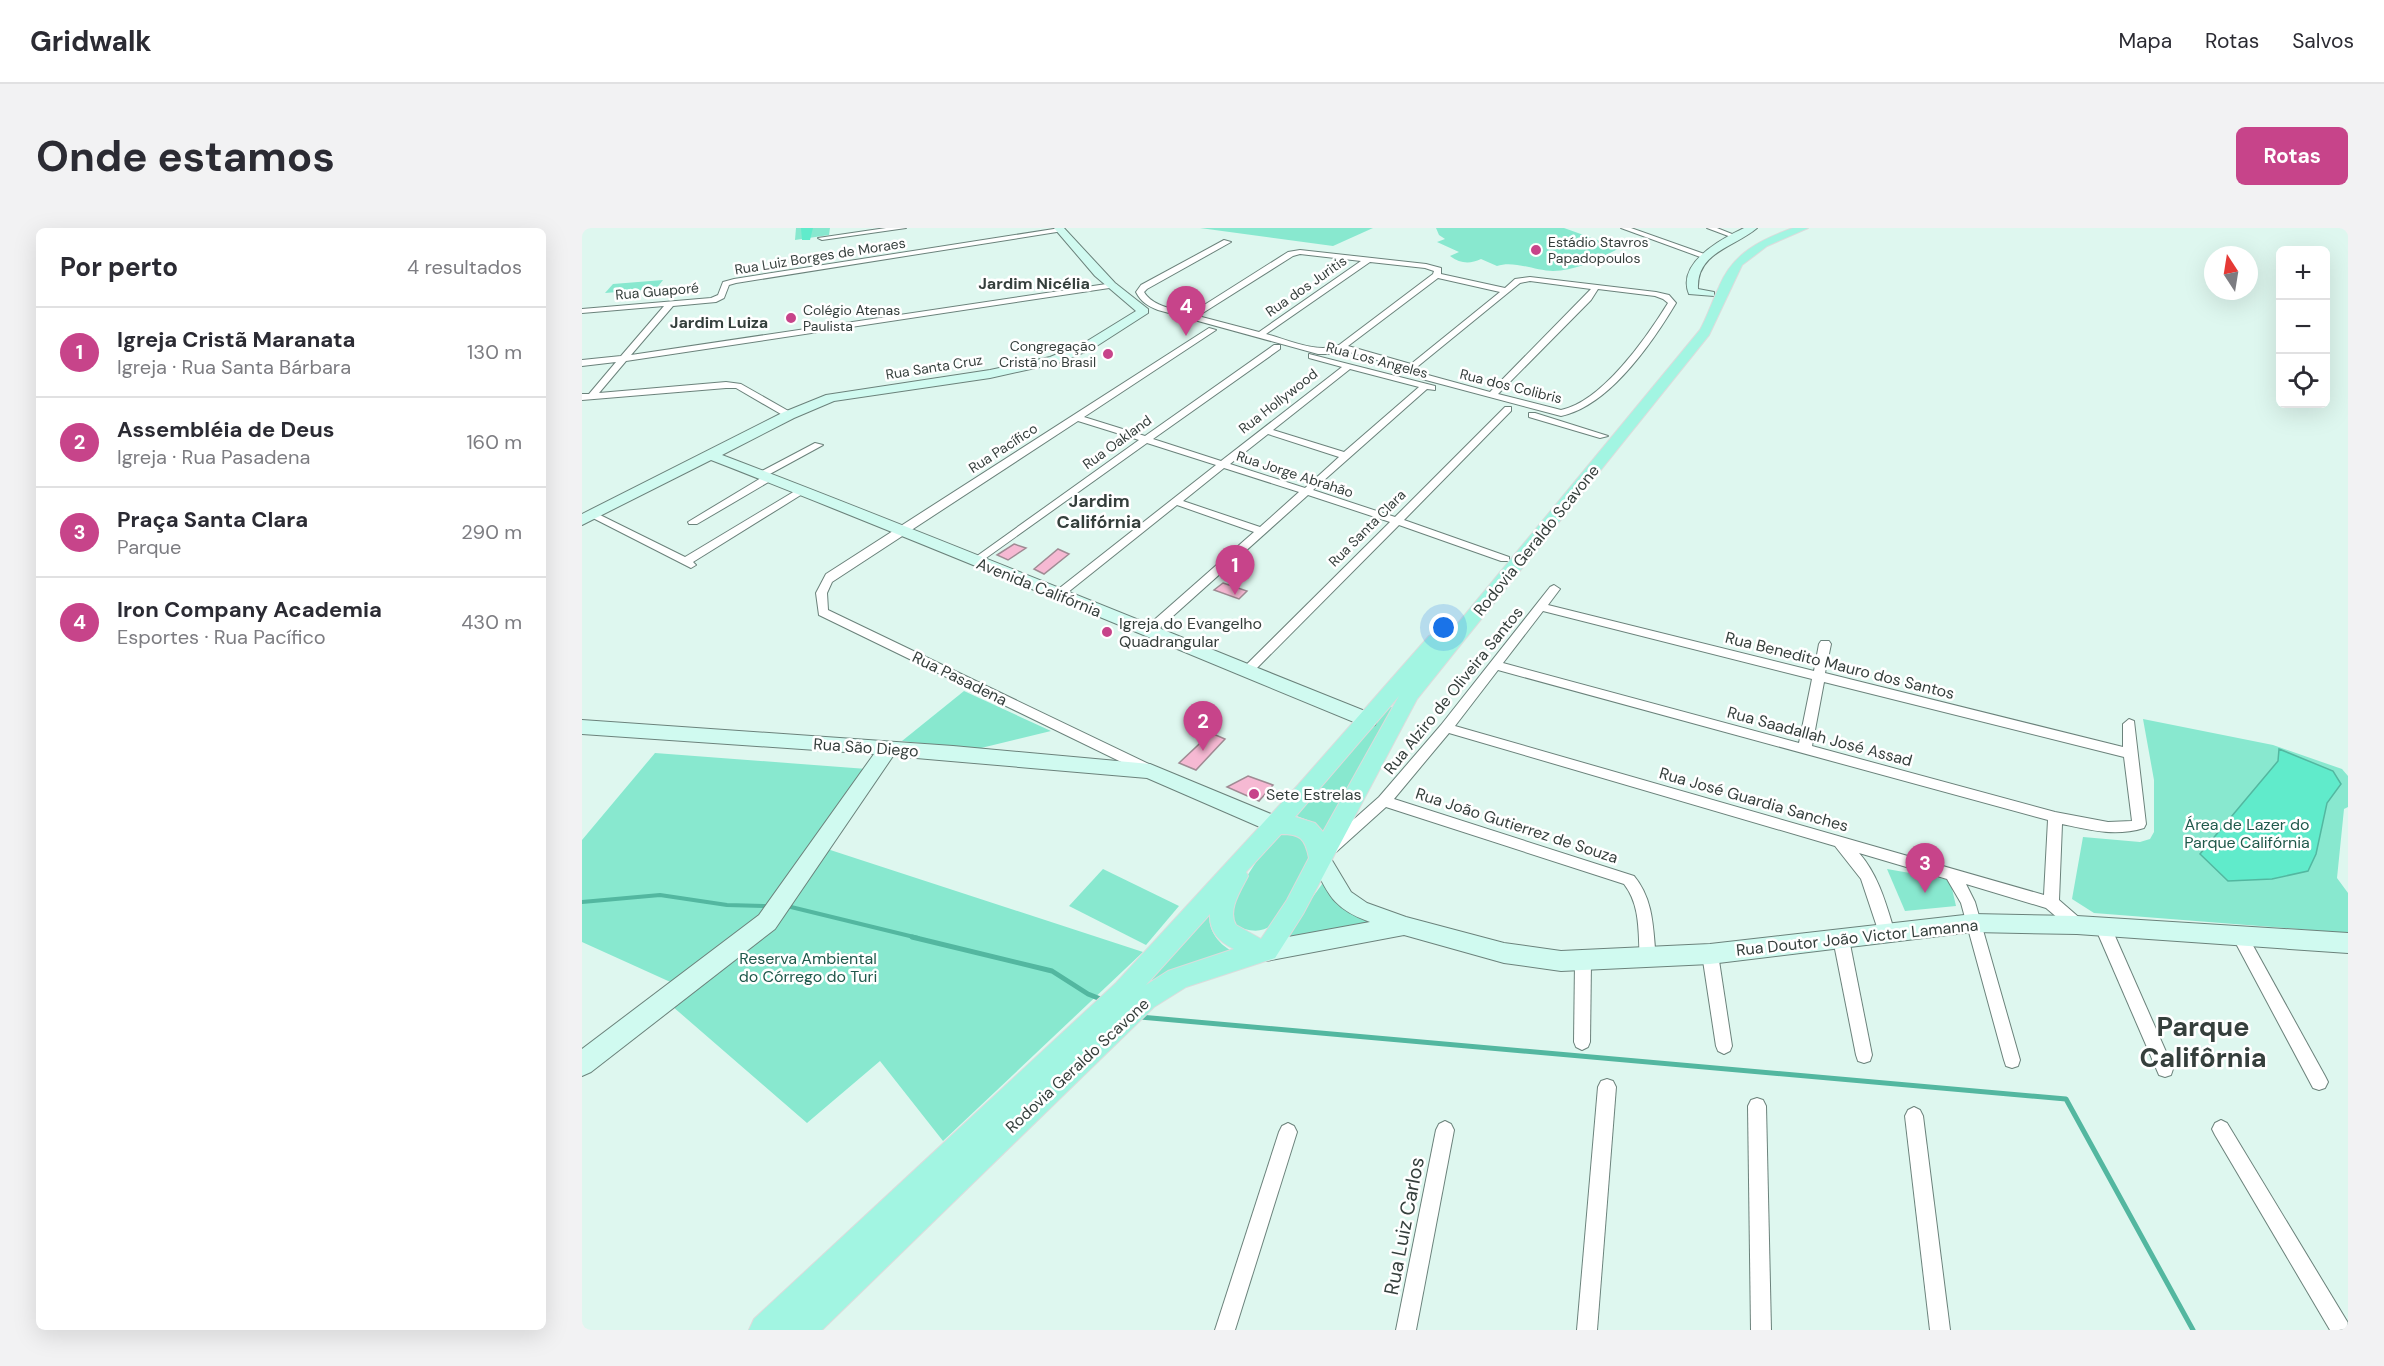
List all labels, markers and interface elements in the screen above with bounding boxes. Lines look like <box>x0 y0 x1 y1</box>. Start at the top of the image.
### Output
text: Gridwalk <box>30 23 152 60</box>
text: Mapa <box>2118 27 2172 55</box>
text: Rotas <box>2205 27 2259 55</box>
text: Salvos <box>2292 27 2354 55</box>
button: Rotas <box>2236 127 2348 185</box>
text: Onde estamos <box>36 129 335 184</box>
place label: Estádio Stavros Papadopoulos <box>1548 233 1648 267</box>
street label: Rua Luiz Borges de Moraes <box>733 234 907 278</box>
marker: Estádio Stavros Papadopoulos <box>1529 243 1543 257</box>
north arrow <box>2204 246 2258 300</box>
map controls <box>2276 246 2330 408</box>
button: + <box>2276 246 2330 300</box>
text: Por perto <box>60 250 178 284</box>
street label: Rua dos Juritis <box>1262 251 1350 321</box>
text: 4 resultados <box>407 254 522 280</box>
district label: Jardim Nicélia <box>978 273 1090 294</box>
street label: Rua Guaporé <box>614 278 700 304</box>
pin: 4 <box>1166 286 1206 336</box>
button: − <box>2276 300 2330 354</box>
place label: Colégio Atenas Paulista <box>803 301 900 335</box>
marker: Colégio Atenas Paulista <box>784 311 798 325</box>
district label: Jardim Luiza <box>670 312 768 333</box>
text: Igreja Cristã Maranata <box>117 325 356 354</box>
place label: Congregação Cristã no Brasil <box>999 337 1096 371</box>
street label: Rua Los Angeles <box>1324 338 1430 382</box>
text: 1 <box>76 339 83 365</box>
text: 130 m <box>467 339 522 365</box>
marker: Congregação Cristã no Brasil <box>1101 347 1115 361</box>
street label: Rua Santa Cruz <box>884 350 984 384</box>
text: Igreja · Rua Santa Bárbara <box>117 354 351 380</box>
button: locate <box>2276 354 2330 408</box>
street label: Rua Hollywood <box>1235 365 1321 437</box>
street label: Rua dos Colibris <box>1458 365 1564 407</box>
street label: Rua Oakland <box>1079 411 1155 473</box>
text: Assembléia de Deus <box>117 415 334 444</box>
street label: Rua Pacífico <box>965 419 1041 477</box>
text: 2 <box>74 429 85 455</box>
text: 160 m <box>466 429 522 455</box>
text: Igreja · Rua Pasadena <box>117 444 310 470</box>
street label: Rua Jorge Abrahão <box>1234 447 1356 501</box>
street label: Rodovia Geraldo Scavone <box>1469 460 1604 620</box>
street label: Rua Santa Clara <box>1325 486 1409 570</box>
district label: Jardim Califórnia <box>1057 489 1141 534</box>
text: Praça Santa Clara <box>117 505 308 534</box>
text: 3 <box>73 519 86 545</box>
text: 290 m <box>461 519 522 545</box>
text: Parque <box>117 534 181 560</box>
pin: 1 <box>1216 546 1254 595</box>
street label: Avenida Califórnia <box>973 553 1104 622</box>
text: Iron Company Academia <box>117 595 382 624</box>
street label: Rua Alziro de Oliveira Santos <box>1379 602 1528 779</box>
text: 4 <box>73 609 86 635</box>
text: 430 m <box>461 609 522 635</box>
place label: Igreja do Evangelho Quadrangular <box>1119 613 1262 652</box>
your location <box>1429 613 1458 642</box>
text: Esportes · Rua Pacífico <box>117 624 326 650</box>
marker: Igreja do Evangelho Quadrangular <box>1100 625 1114 639</box>
street label: Rua Benedito Mauro dos Santos <box>1723 627 1957 704</box>
street label: Rua Pasadena <box>909 646 1011 710</box>
pin: 2 <box>1184 702 1222 751</box>
street label: Rua Saadallah José Assad <box>1725 702 1915 771</box>
street label: Rua São Diego <box>813 733 919 762</box>
street label: Rua José Guardia Sanches <box>1657 762 1851 837</box>
street label: Rua João Gutierrez de Souza <box>1413 783 1621 868</box>
place label: Sete Estrelas <box>1266 784 1362 805</box>
marker: Sete Estrelas <box>1247 787 1261 801</box>
park label: Área de Lazer do Parque Califórnia <box>2184 814 2310 853</box>
pin: 3 <box>1906 844 1944 893</box>
street label: Rua Doutor João Victor Lamanna <box>1735 914 1979 961</box>
park label: Reserva Ambiental do Córrego do Turi <box>739 948 877 987</box>
street label: Rodovia Geraldo Scavone <box>1001 993 1154 1137</box>
district label: Parque Califôrnia <box>2139 1009 2267 1075</box>
street label: Rua Luiz Carlos <box>1378 1155 1430 1297</box>

